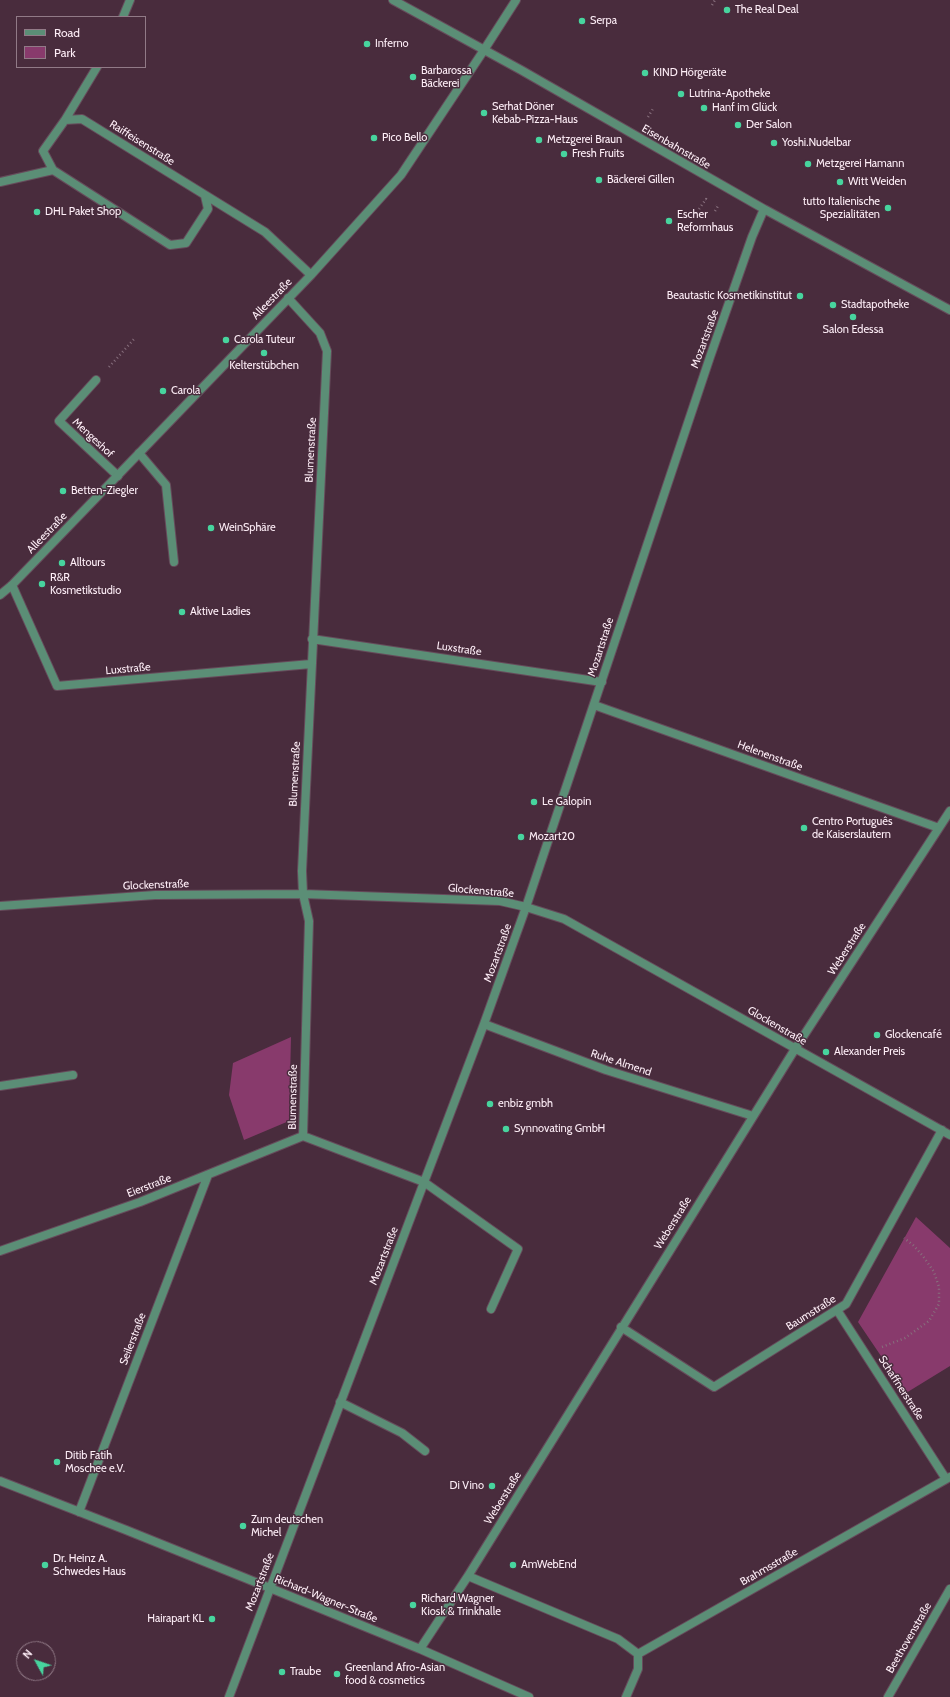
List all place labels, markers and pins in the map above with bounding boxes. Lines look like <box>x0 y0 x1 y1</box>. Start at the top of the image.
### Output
place label: The Real Deal <box>735 3 799 17</box>
marker: The Real Deal <box>722 5 732 15</box>
place label: Serpa <box>590 14 617 28</box>
marker: Serpa <box>577 16 587 26</box>
place label: Inferno <box>375 37 409 51</box>
marker: Inferno <box>362 39 372 49</box>
place label: Barbarossa Bäckerei <box>421 64 471 90</box>
place label: KIND Hörgeräte <box>653 66 726 80</box>
marker: KIND Hörgeräte <box>640 68 650 78</box>
marker: Barbarossa Bäckerei <box>408 72 418 82</box>
place label: Lutrina-Apotheke <box>689 87 770 101</box>
marker: Lutrina-Apotheke <box>676 89 686 99</box>
place label: Serhat Döner Kebab-Pizza-Haus <box>492 100 578 126</box>
place label: Hanf im Glück <box>712 101 777 115</box>
marker: Hanf im Glück <box>699 103 709 113</box>
marker: Serhat Döner Kebab-Pizza-Haus <box>479 108 489 118</box>
place label: Der Salon <box>746 118 792 132</box>
marker: Der Salon <box>733 120 743 130</box>
place label: Pico Bello <box>382 131 427 145</box>
marker: Pico Bello <box>369 133 379 143</box>
place label: Metzgerei Braun <box>547 133 622 147</box>
marker: Metzgerei Braun <box>534 135 544 145</box>
place label: Yoshi.Nudelbar <box>782 136 851 150</box>
marker: Yoshi.Nudelbar <box>769 138 779 148</box>
place label: Fresh Fruits <box>572 147 624 161</box>
marker: Fresh Fruits <box>559 149 569 159</box>
place label: Metzgerei Hamann <box>816 157 904 171</box>
marker: Metzgerei Hamann <box>803 159 813 169</box>
place label: Bäckerei Gillen <box>607 173 675 187</box>
marker: Bäckerei Gillen <box>594 175 604 185</box>
place label: Witt Weiden <box>848 175 906 189</box>
marker: Witt Weiden <box>835 177 845 187</box>
place label: tutto Italienische Spezialitäten <box>803 195 880 221</box>
marker: tutto Italienische Spezialitäten <box>883 203 893 213</box>
place label: DHL Paket Shop <box>45 205 121 219</box>
marker: DHL Paket Shop <box>32 207 42 217</box>
place label: Escher Reformhaus <box>677 208 733 234</box>
marker: Escher Reformhaus <box>664 216 674 226</box>
place label: Beautastic Kosmetikinstitut <box>667 289 792 303</box>
marker: Beautastic Kosmetikinstitut <box>795 291 805 301</box>
place label: Stadtapotheke <box>841 298 909 312</box>
marker: Stadtapotheke <box>828 300 838 310</box>
marker: Salon Edessa <box>848 312 858 322</box>
place label: Salon Edessa <box>823 323 883 337</box>
place label: Carola Tuteur <box>234 333 295 347</box>
marker: Carola Tuteur <box>221 335 231 345</box>
marker: Kelterstübchen <box>259 348 269 358</box>
place label: Kelterstübchen <box>229 359 299 373</box>
place label: Carola <box>171 384 200 398</box>
marker: Carola <box>158 386 168 396</box>
place label: Betten-Ziegler <box>71 484 138 498</box>
marker: Betten-Ziegler <box>58 486 68 496</box>
place label: WeinSphäre <box>219 521 276 535</box>
marker: WeinSphäre <box>206 523 216 533</box>
place label: Alltours <box>70 556 105 570</box>
marker: Alltours <box>57 558 67 568</box>
place label: R&R Kosmetikstudio <box>50 571 121 597</box>
marker: R&R Kosmetikstudio <box>37 579 47 589</box>
place label: Aktive Ladies <box>190 605 251 619</box>
marker: Aktive Ladies <box>177 607 187 617</box>
place label: Le Galopin <box>542 795 591 809</box>
marker: Le Galopin <box>529 797 539 807</box>
place label: Centro Português de Kaiserslautern <box>812 815 892 841</box>
marker: Centro Português de Kaiserslautern <box>799 823 809 833</box>
place label: Mozart20 <box>529 830 575 844</box>
marker: Mozart20 <box>516 832 526 842</box>
place label: Glockencafé <box>885 1028 942 1042</box>
marker: Glockencafé <box>872 1030 882 1040</box>
place label: Alexander Preis <box>834 1045 905 1059</box>
marker: Alexander Preis <box>821 1047 831 1057</box>
place label: enbiz gmbh <box>498 1097 553 1111</box>
marker: enbiz gmbh <box>485 1099 495 1109</box>
place label: Synnovating GmbH <box>514 1122 605 1136</box>
marker: Synnovating GmbH <box>501 1124 511 1134</box>
place label: Ditib Fatih Moschee e.V. <box>65 1449 125 1475</box>
marker: Ditib Fatih Moschee e.V. <box>52 1457 62 1467</box>
place label: Di Vino <box>450 1479 484 1493</box>
marker: Di Vino <box>487 1481 497 1491</box>
place label: Zum deutschen Michel <box>251 1513 323 1539</box>
marker: Zum deutschen Michel <box>238 1521 248 1531</box>
place label: Dr. Heinz A. Schwedes Haus <box>53 1552 126 1578</box>
place label: AmWebEnd <box>521 1558 577 1572</box>
marker: Dr. Heinz A. Schwedes Haus <box>40 1560 50 1570</box>
marker: AmWebEnd <box>508 1560 518 1570</box>
place label: Richard Wagner Kiosk & Trinkhalle <box>421 1592 501 1618</box>
marker: Richard Wagner Kiosk & Trinkhalle <box>408 1600 418 1610</box>
place label: Hairapart KL <box>147 1612 204 1626</box>
marker: Hairapart KL <box>207 1614 217 1624</box>
place label: Greenland Afro-Asian food & cosmetics <box>345 1661 445 1687</box>
place label: Traube <box>290 1665 321 1679</box>
marker: Traube <box>277 1667 287 1677</box>
marker: Greenland Afro-Asian food & cosmetics <box>332 1669 342 1679</box>

